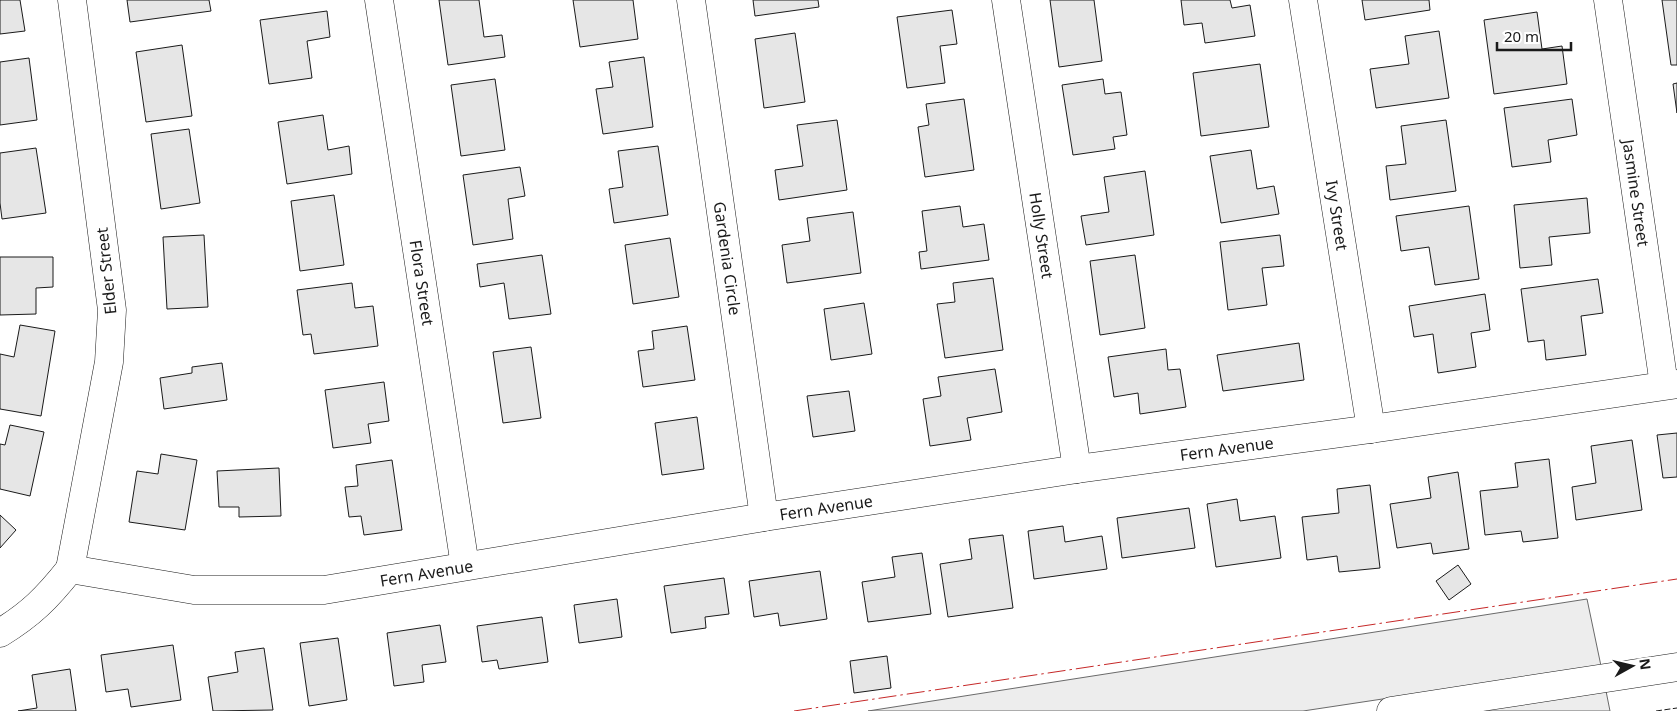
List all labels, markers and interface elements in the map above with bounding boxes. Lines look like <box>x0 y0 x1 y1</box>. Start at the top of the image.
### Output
scale bar <box>1497 20 1571 52</box>
text: 20 m <box>1504 26 1539 46</box>
street label: Jasmine Street <box>1617 136 1655 248</box>
street label: Ivy Street <box>1321 179 1354 252</box>
street label: Holly Street <box>1024 191 1059 280</box>
street label: Gardenia Circle <box>709 200 746 317</box>
street label: Elder Street <box>90 226 122 316</box>
street label: Flora Street <box>405 238 439 327</box>
street label: Fern Avenue <box>1179 431 1275 466</box>
street label: Fern Avenue <box>778 489 874 525</box>
street label: Fern Avenue <box>378 554 475 592</box>
north arrow <box>1607 641 1657 691</box>
text: N <box>1635 657 1656 671</box>

